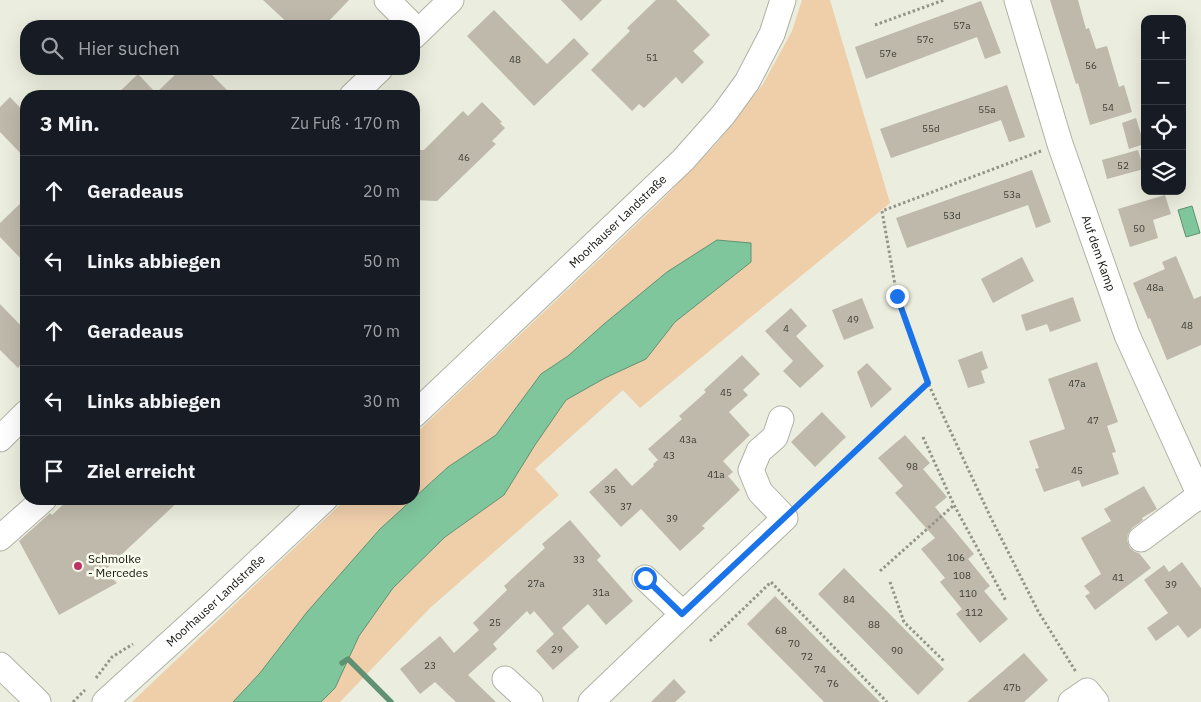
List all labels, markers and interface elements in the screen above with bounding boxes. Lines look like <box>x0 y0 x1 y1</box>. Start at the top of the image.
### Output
map controls <box>1141 15 1186 195</box>
button: + <box>1141 15 1186 60</box>
house number: 57a <box>953 19 971 32</box>
search box <box>20 20 420 75</box>
house number: 57c <box>916 33 934 46</box>
icon: search <box>38 34 66 62</box>
text: Hier suchen <box>78 36 180 60</box>
house number: 57e <box>879 47 897 60</box>
house number: 51 <box>646 51 658 64</box>
house number: 48 <box>509 53 521 66</box>
house number: 56 <box>1085 59 1097 72</box>
button: − <box>1141 60 1186 105</box>
house number: 54 <box>1102 101 1114 114</box>
house number: 55a <box>978 103 996 116</box>
button: locate <box>1141 105 1186 150</box>
text: 3 Min. <box>40 109 100 137</box>
text: Zu Fuß · 170 m <box>291 113 400 133</box>
house number: 55d <box>922 122 940 135</box>
button: layers <box>1141 150 1186 195</box>
house number: 46 <box>458 151 470 164</box>
house number: 52 <box>1117 159 1129 172</box>
street label: Moorhauser Landstraße <box>566 171 670 271</box>
icon: ahead <box>40 177 68 205</box>
text: Geradeaus <box>87 179 184 203</box>
text: 20 m <box>363 181 400 201</box>
house number: 53a <box>1003 188 1021 201</box>
house number: 53d <box>943 209 961 222</box>
street label: Auf dem Kamp <box>1079 213 1119 293</box>
house number: 50 <box>1133 222 1145 235</box>
icon: left <box>40 247 68 275</box>
text: Links abbiegen <box>87 249 221 273</box>
text: 50 m <box>363 251 400 271</box>
house number: 48a <box>1146 281 1164 294</box>
route end <box>886 285 909 308</box>
house number: 49 <box>847 313 859 326</box>
icon: ahead <box>40 317 68 345</box>
text: Geradeaus <box>87 319 184 343</box>
house number: 48 <box>1181 319 1193 332</box>
text: 70 m <box>363 321 400 341</box>
house number: 4 <box>783 322 789 335</box>
house number: 47a <box>1068 377 1086 390</box>
house number: 45 <box>720 386 732 399</box>
icon: left <box>40 387 68 415</box>
text: Links abbiegen <box>87 389 221 413</box>
text: 30 m <box>363 391 400 411</box>
house number: 47 <box>1087 414 1099 427</box>
house number: 43a <box>679 433 697 446</box>
house number: 43 <box>663 449 675 462</box>
icon: arrive <box>40 457 68 485</box>
text: Ziel erreicht <box>87 459 195 483</box>
house number: 98 <box>906 460 918 473</box>
house number: 45 <box>1071 464 1083 477</box>
house number: 41a <box>707 468 725 481</box>
house number: 35 <box>604 483 616 496</box>
house number: 37 <box>620 500 632 513</box>
house number: 39 <box>666 512 678 525</box>
place label: Schmolke - Mercedes <box>88 551 148 580</box>
street label: Moorhauser Landstraße <box>163 551 268 650</box>
house number: 106 <box>947 551 965 564</box>
house number: 33 <box>573 553 585 566</box>
marker: Schmolke - Mercedes <box>72 560 84 572</box>
route start <box>634 567 657 590</box>
house number: 108 <box>953 569 971 582</box>
house number: 41 <box>1112 571 1124 584</box>
house number: 27a <box>527 577 545 590</box>
house number: 39 <box>1165 578 1177 591</box>
house number: 31a <box>592 586 610 599</box>
house number: 110 <box>959 587 977 600</box>
house number: 84 <box>843 593 855 606</box>
house number: 112 <box>965 606 983 619</box>
house number: 25 <box>489 616 501 629</box>
house number: 88 <box>868 618 880 631</box>
house number: 68 <box>775 624 787 637</box>
house number: 70 <box>788 637 800 650</box>
house number: 29 <box>551 643 563 656</box>
house number: 90 <box>891 644 903 657</box>
house number: 72 <box>801 650 813 663</box>
house number: 23 <box>424 659 436 672</box>
house number: 74 <box>814 663 826 676</box>
house number: 76 <box>827 677 839 690</box>
house number: 47b <box>1003 681 1021 694</box>

